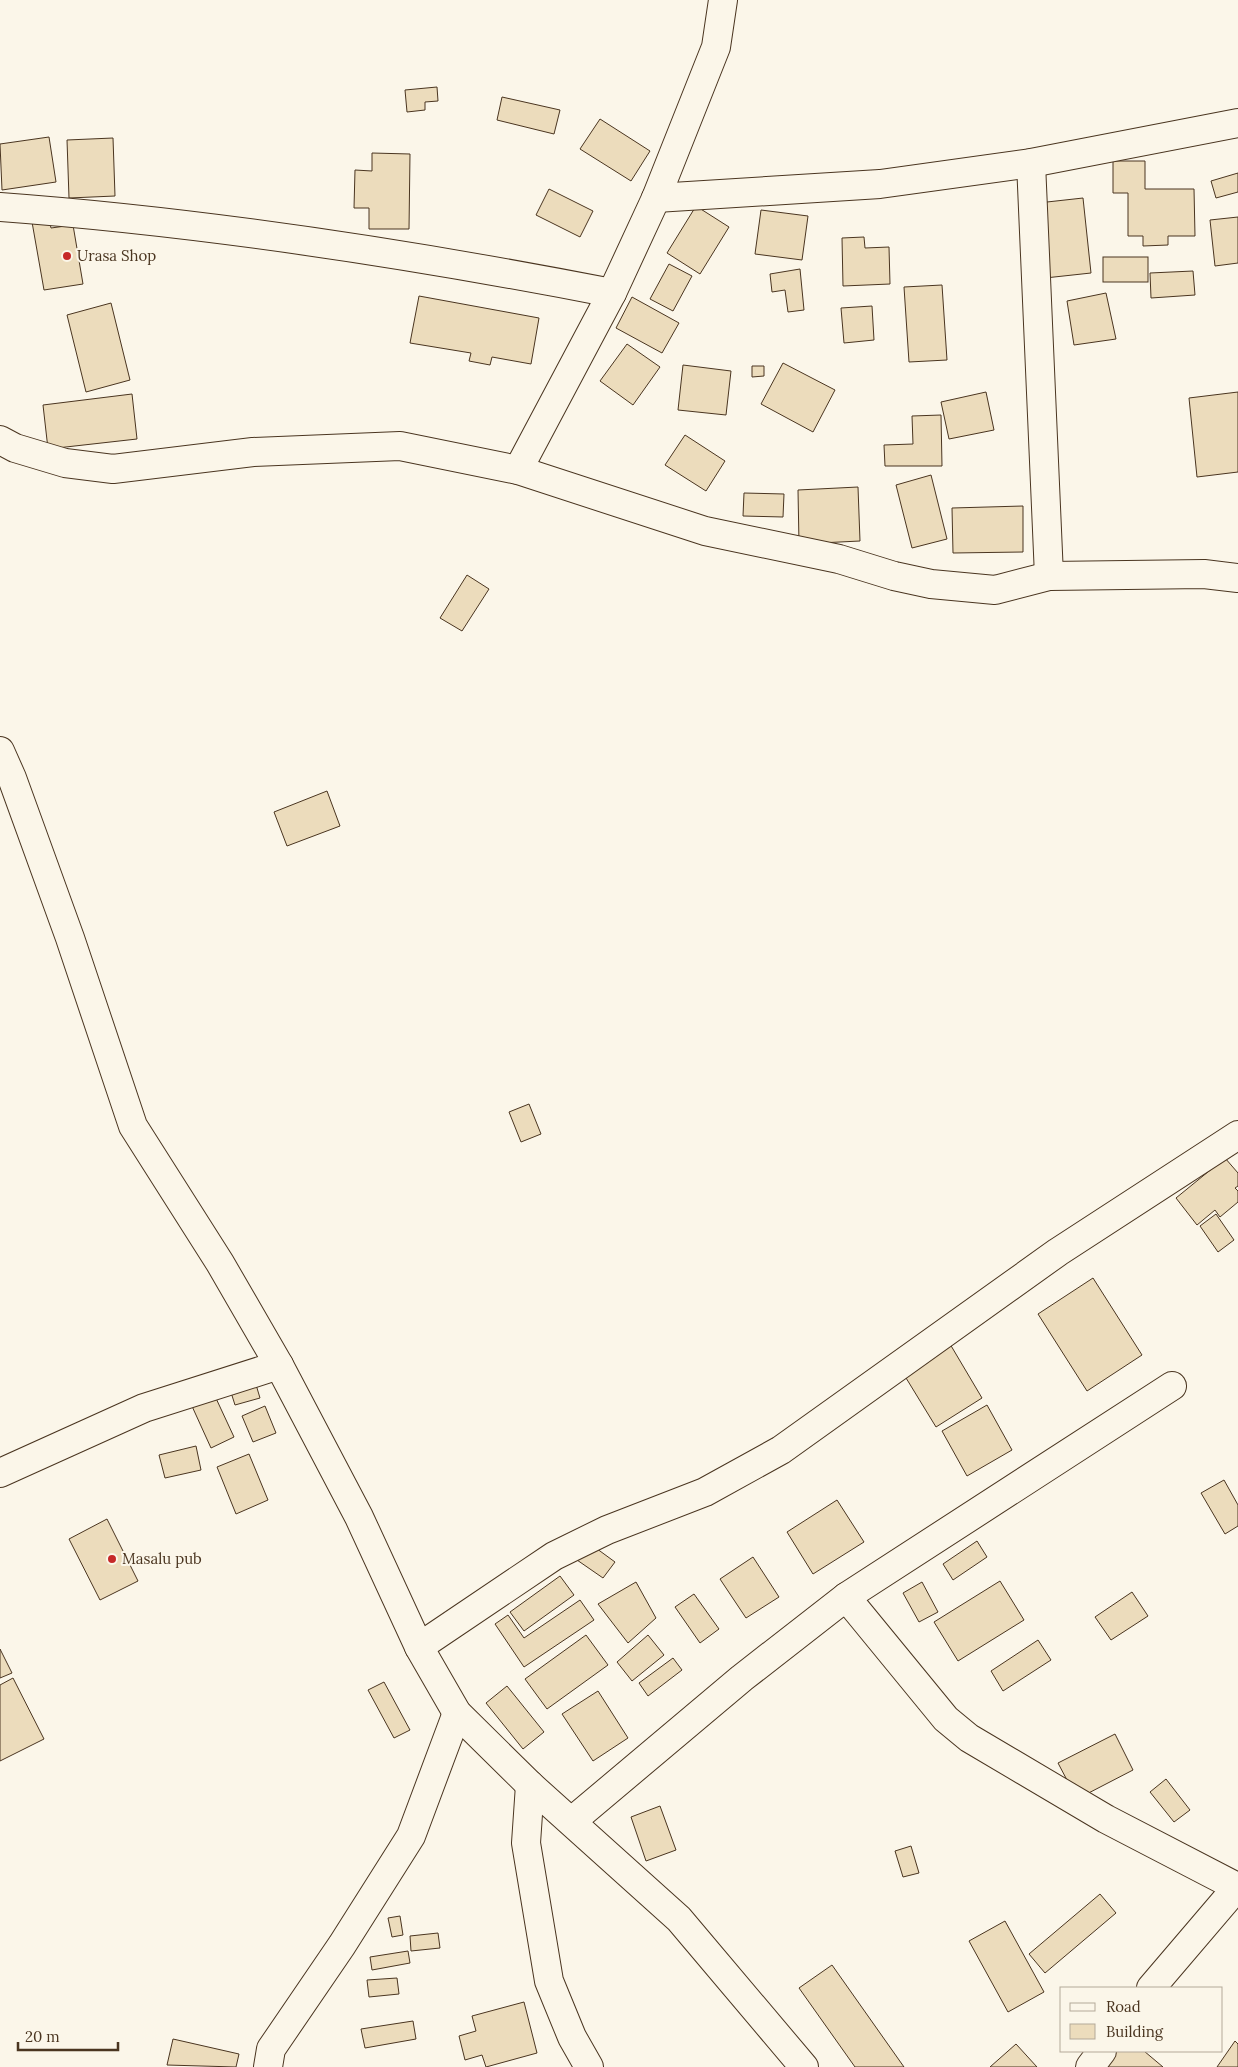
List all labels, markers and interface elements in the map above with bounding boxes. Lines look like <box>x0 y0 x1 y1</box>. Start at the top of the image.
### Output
place label: Urasa Shop <box>77 246 156 265</box>
marker: Urasa Shop <box>61 250 73 262</box>
place label: Masalu pub <box>122 1549 202 1568</box>
marker: Masalu pub <box>106 1553 118 1565</box>
legend <box>1060 1987 1223 2052</box>
text: Road <box>1106 1997 1141 2016</box>
scale bar <box>18 2020 118 2052</box>
text: Building <box>1106 2022 1164 2041</box>
text: 20 m <box>25 2027 60 2046</box>

